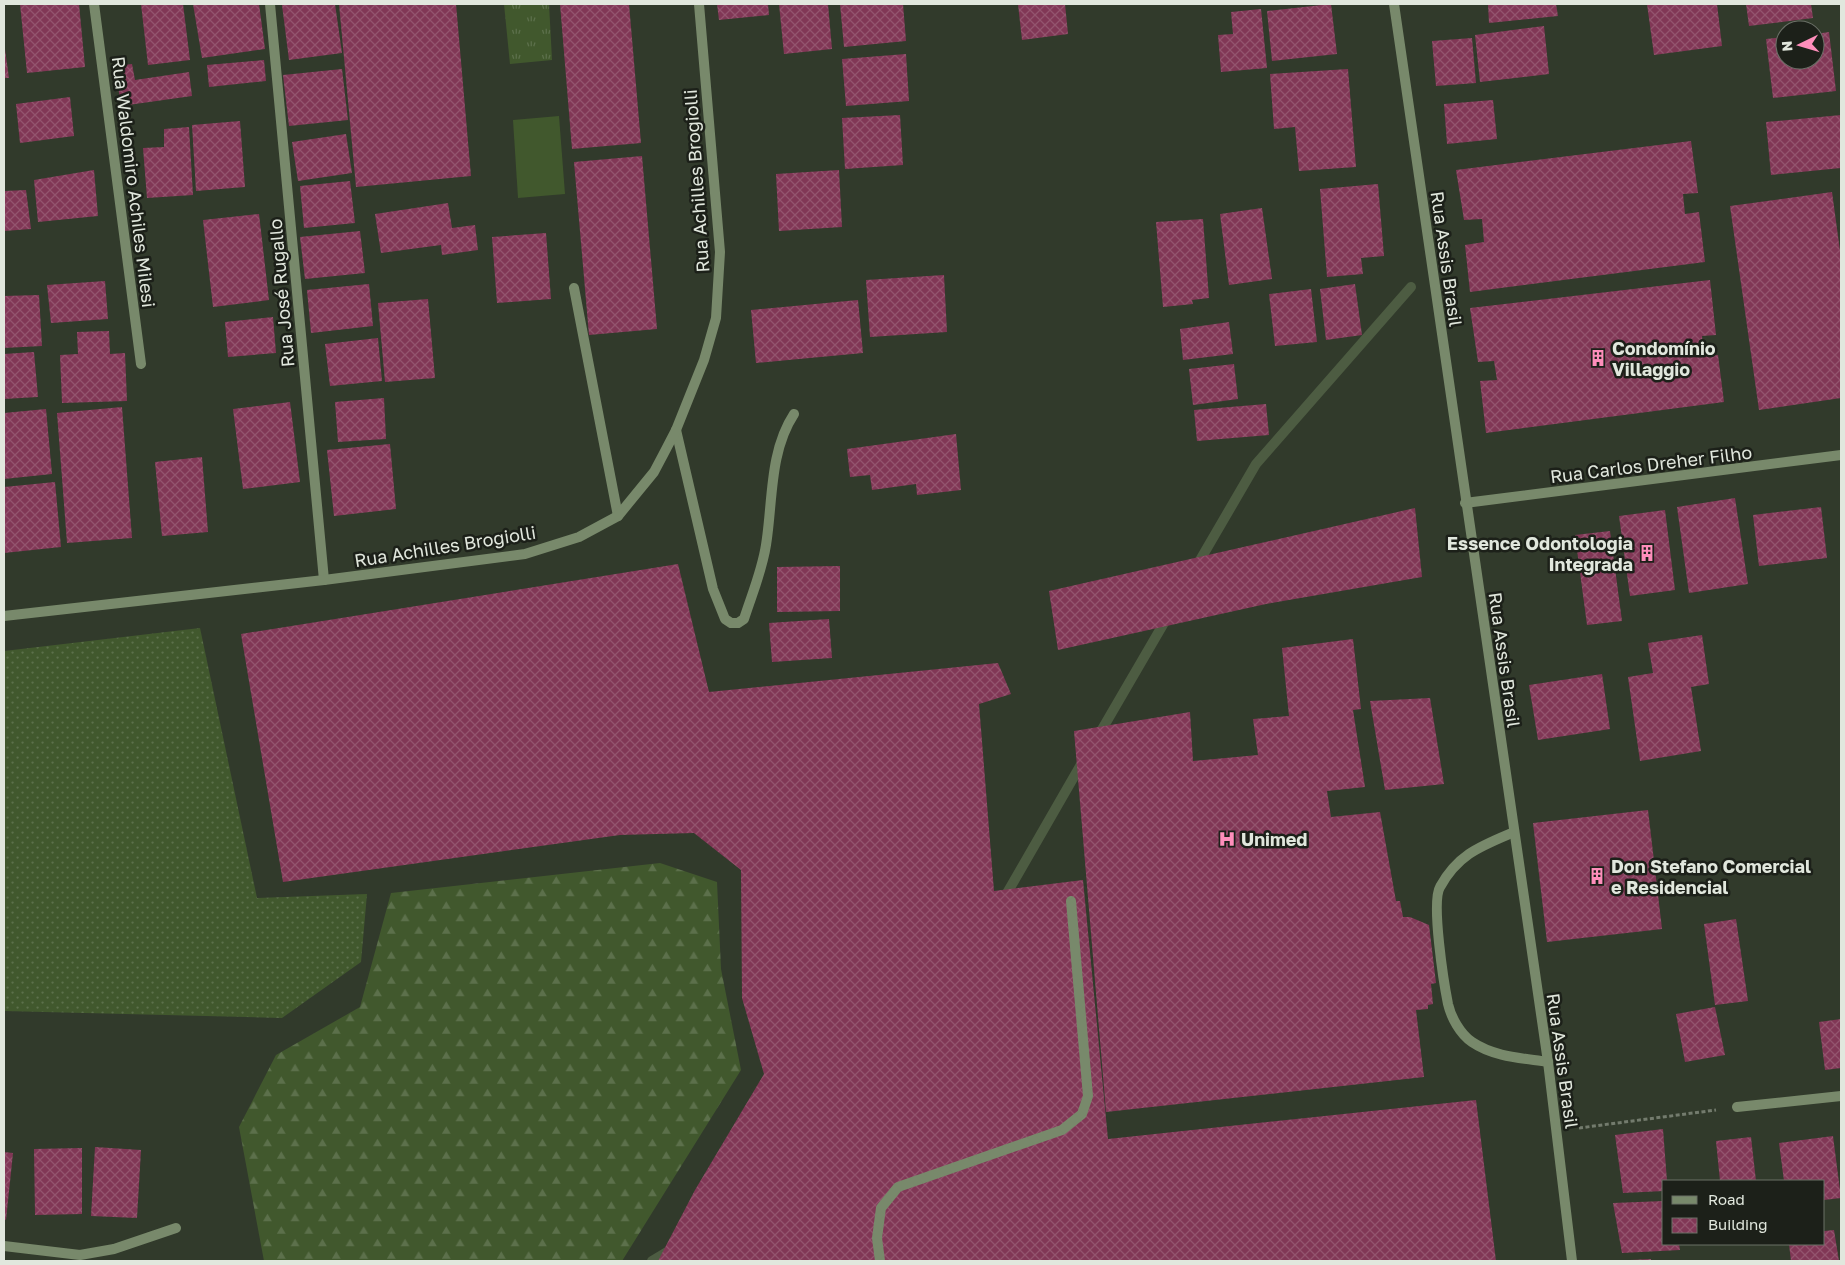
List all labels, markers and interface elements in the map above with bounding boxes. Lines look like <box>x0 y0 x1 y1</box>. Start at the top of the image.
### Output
north arrow <box>1775 20 1825 70</box>
text: N <box>1778 40 1795 52</box>
street label: Rua Waldomiro Achiles Milesi <box>108 55 160 309</box>
street label: Rua Achilles Brogiolli <box>679 89 713 273</box>
street label: Rua Assis Brasil <box>1427 190 1467 328</box>
street label: Rua José Rugallo <box>264 218 298 368</box>
place label: Condomínio Villaggio <box>1612 337 1716 380</box>
building icon: Condomínio Villaggio <box>1588 348 1608 368</box>
street label: Rua Carlos Dreher Filho <box>1549 441 1753 487</box>
street label: Rua Achilles Brogiolli <box>353 521 537 571</box>
place label: Essence Odontologia Integrada <box>1447 532 1633 575</box>
building icon: Essence Odontologia Integrada <box>1637 543 1657 563</box>
street label: Rua Assis Brasil <box>1485 591 1525 729</box>
place label: Unimed <box>1241 828 1307 850</box>
hospital icon: Unimed <box>1217 829 1237 849</box>
place label: Don Stefano Comercial e Residencial <box>1611 855 1811 898</box>
building icon: Don Stefano Comercial e Residencial <box>1587 866 1607 886</box>
street label: Rua Assis Brasil <box>1543 992 1583 1130</box>
legend <box>1662 1180 1825 1245</box>
text: Road <box>1708 1190 1745 1208</box>
text: Building <box>1708 1215 1768 1233</box>

